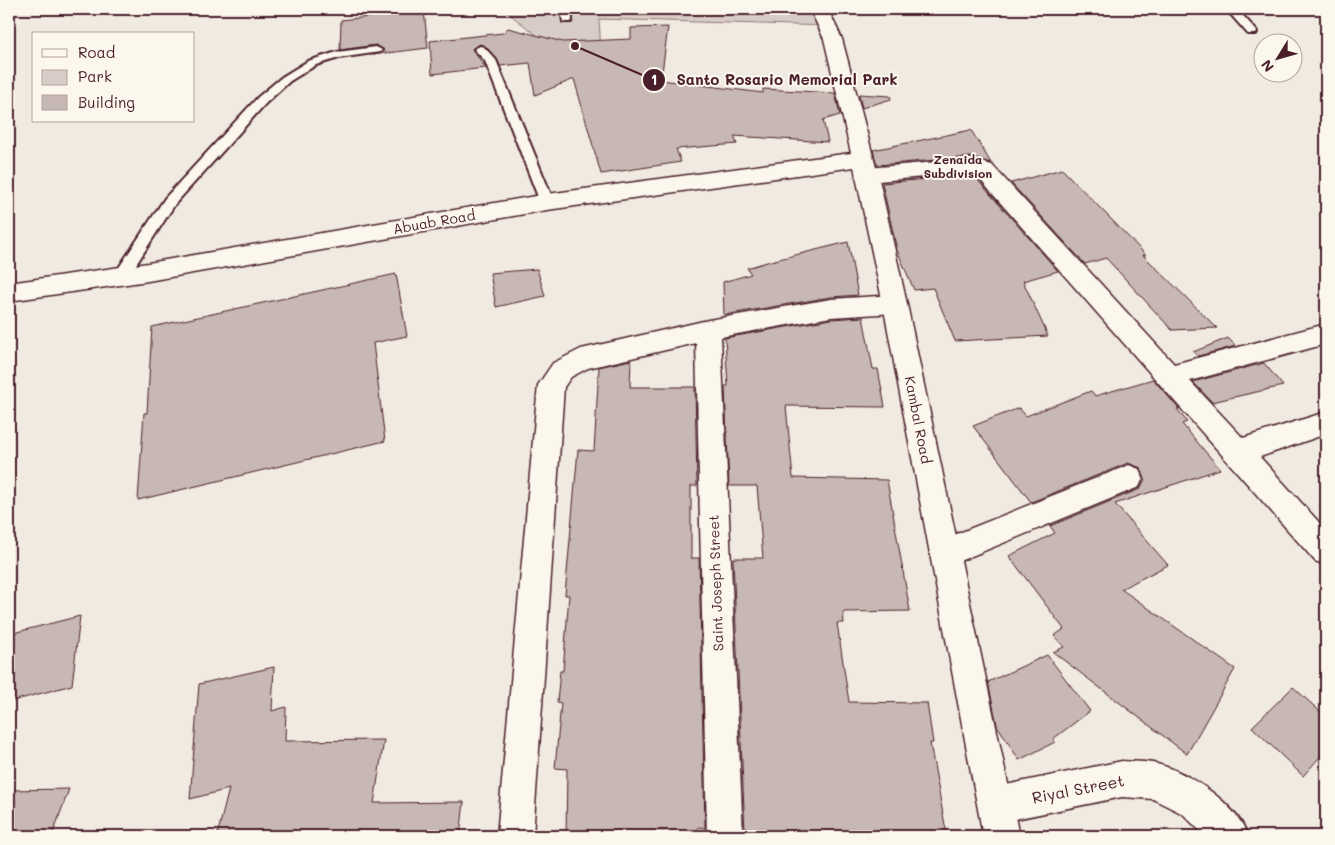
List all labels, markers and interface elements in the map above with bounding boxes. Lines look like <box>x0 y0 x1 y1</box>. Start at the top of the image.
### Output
legend <box>32 32 195 122</box>
north arrow <box>1252 32 1302 82</box>
text: Road <box>78 42 115 62</box>
text: N <box>1256 56 1278 76</box>
callout: Santo Rosario Memorial Park <box>641 65 907 95</box>
text: Park <box>78 66 112 86</box>
text: 1 <box>651 69 657 89</box>
text: Santo Rosario Memorial Park <box>676 69 898 89</box>
text: Building <box>78 92 135 112</box>
district label: Zenaida Subdivision <box>924 151 992 181</box>
street label: Abuab Road <box>391 205 477 238</box>
street label: Kambal Road <box>901 374 936 465</box>
street label: Saint Joseph Street <box>704 515 727 651</box>
street label: Riyal Street <box>1030 769 1126 808</box>

